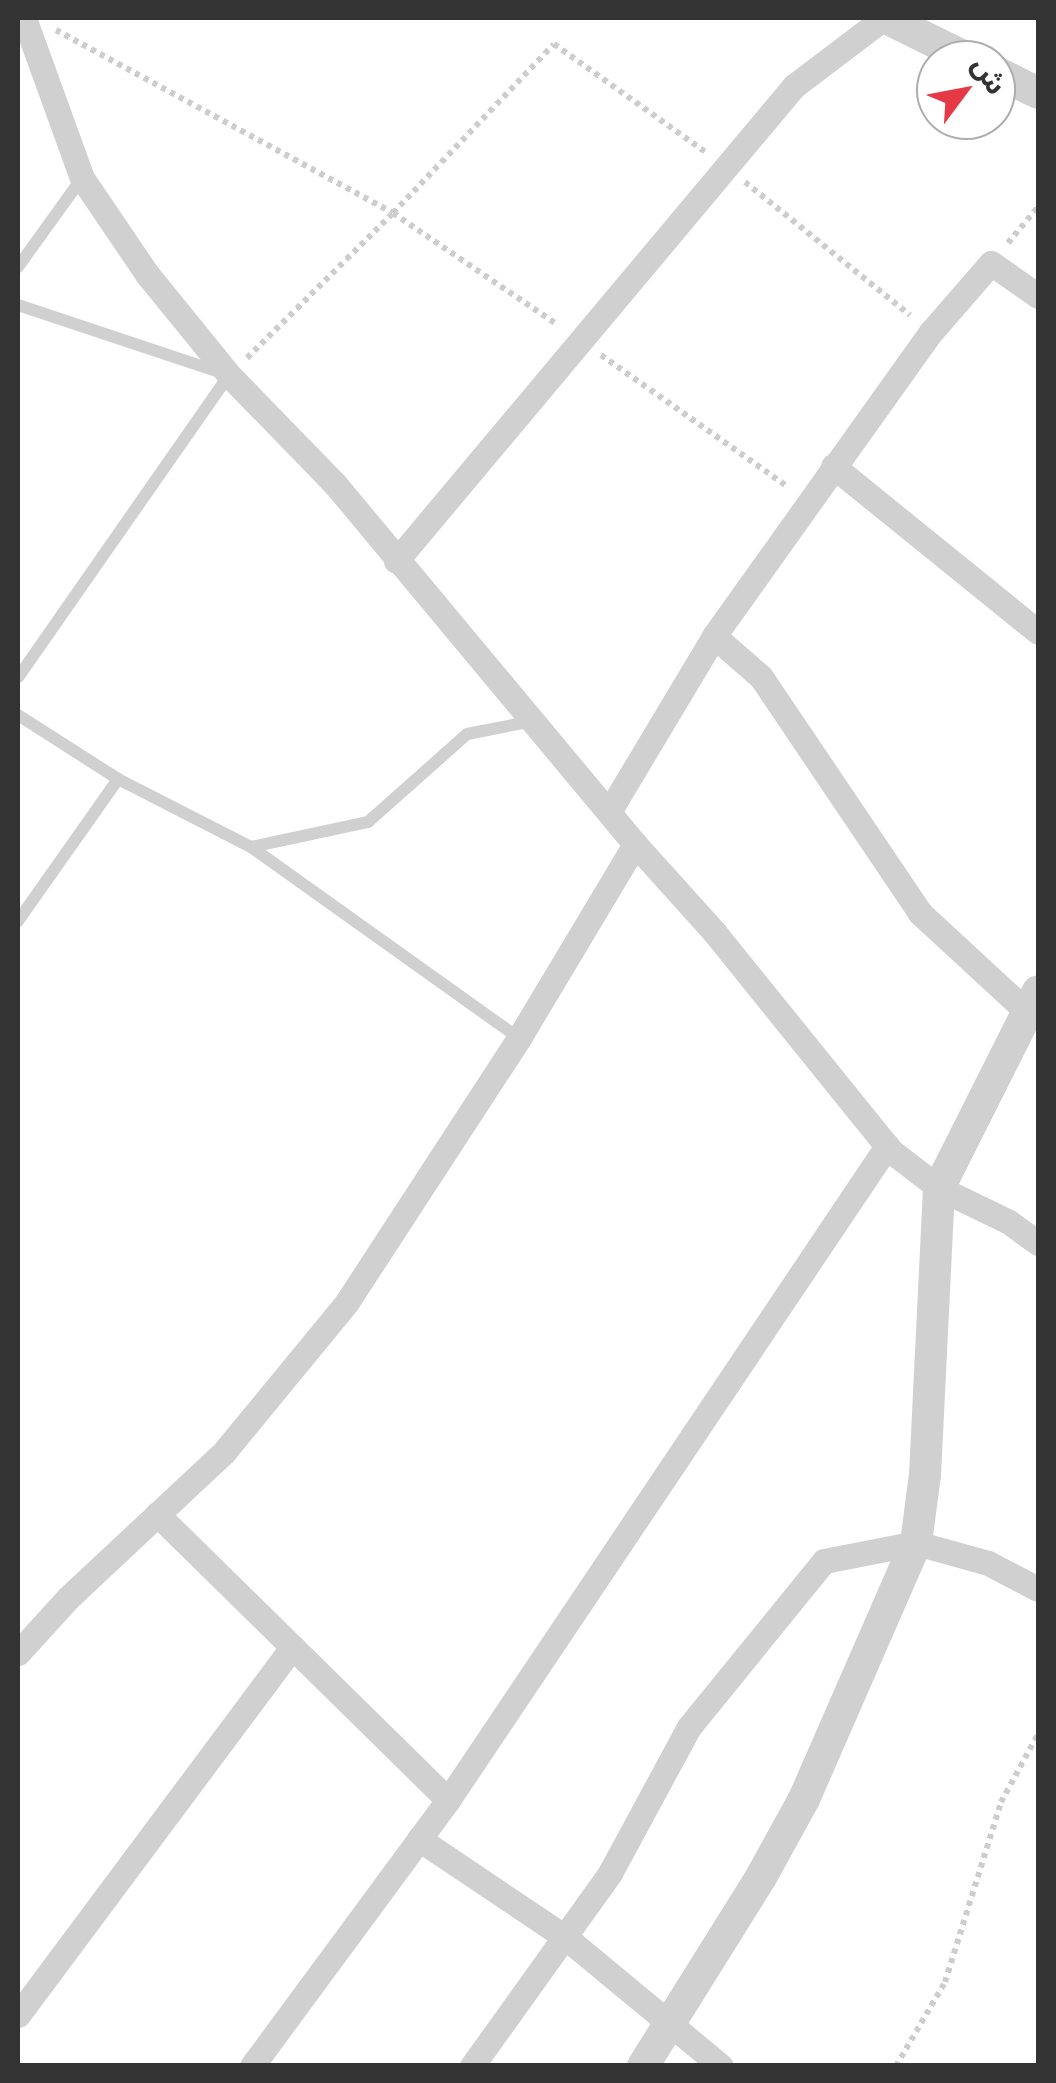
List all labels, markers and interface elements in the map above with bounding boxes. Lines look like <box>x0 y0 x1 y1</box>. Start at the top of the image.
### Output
north arrow <box>916 40 1016 140</box>
text: ش <box>964 49 1015 101</box>

